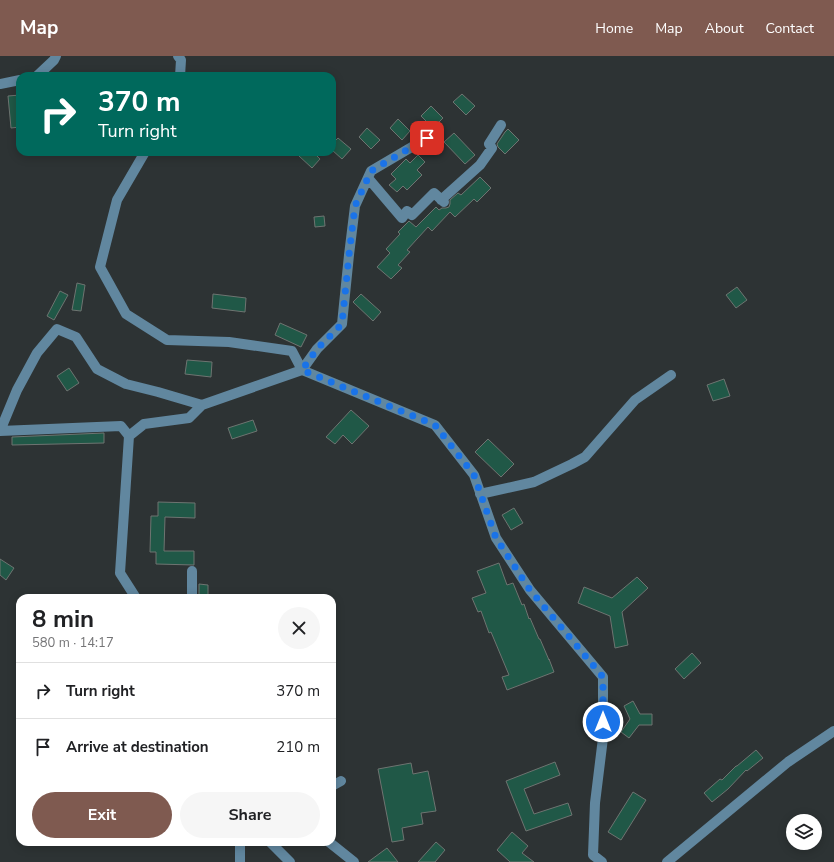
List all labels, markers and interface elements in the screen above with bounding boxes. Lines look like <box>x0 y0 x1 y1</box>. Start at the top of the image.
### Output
text: Map <box>20 15 58 41</box>
text: Home <box>595 19 633 38</box>
text: Map <box>655 19 683 38</box>
text: About <box>705 19 744 38</box>
text: Contact <box>766 19 814 38</box>
text: 370 m <box>98 83 181 121</box>
icon: right <box>32 88 84 140</box>
text: Turn right <box>98 119 177 143</box>
pin <box>410 121 444 155</box>
icon: arrive <box>416 127 438 149</box>
text: 8 min <box>32 603 94 635</box>
button: close <box>278 607 320 649</box>
text: 580 m · 14:17 <box>32 634 114 652</box>
icon: right <box>32 680 54 702</box>
text: Turn right <box>66 681 135 701</box>
text: 370 m <box>276 681 320 701</box>
position arrow <box>582 701 624 743</box>
icon: arrive <box>32 736 54 758</box>
text: Arrive at destination <box>66 737 209 757</box>
text: 210 m <box>276 737 320 757</box>
button: Exit <box>32 792 172 838</box>
button: Share <box>180 792 320 838</box>
map controls <box>786 814 822 850</box>
button: layers <box>786 814 822 850</box>

